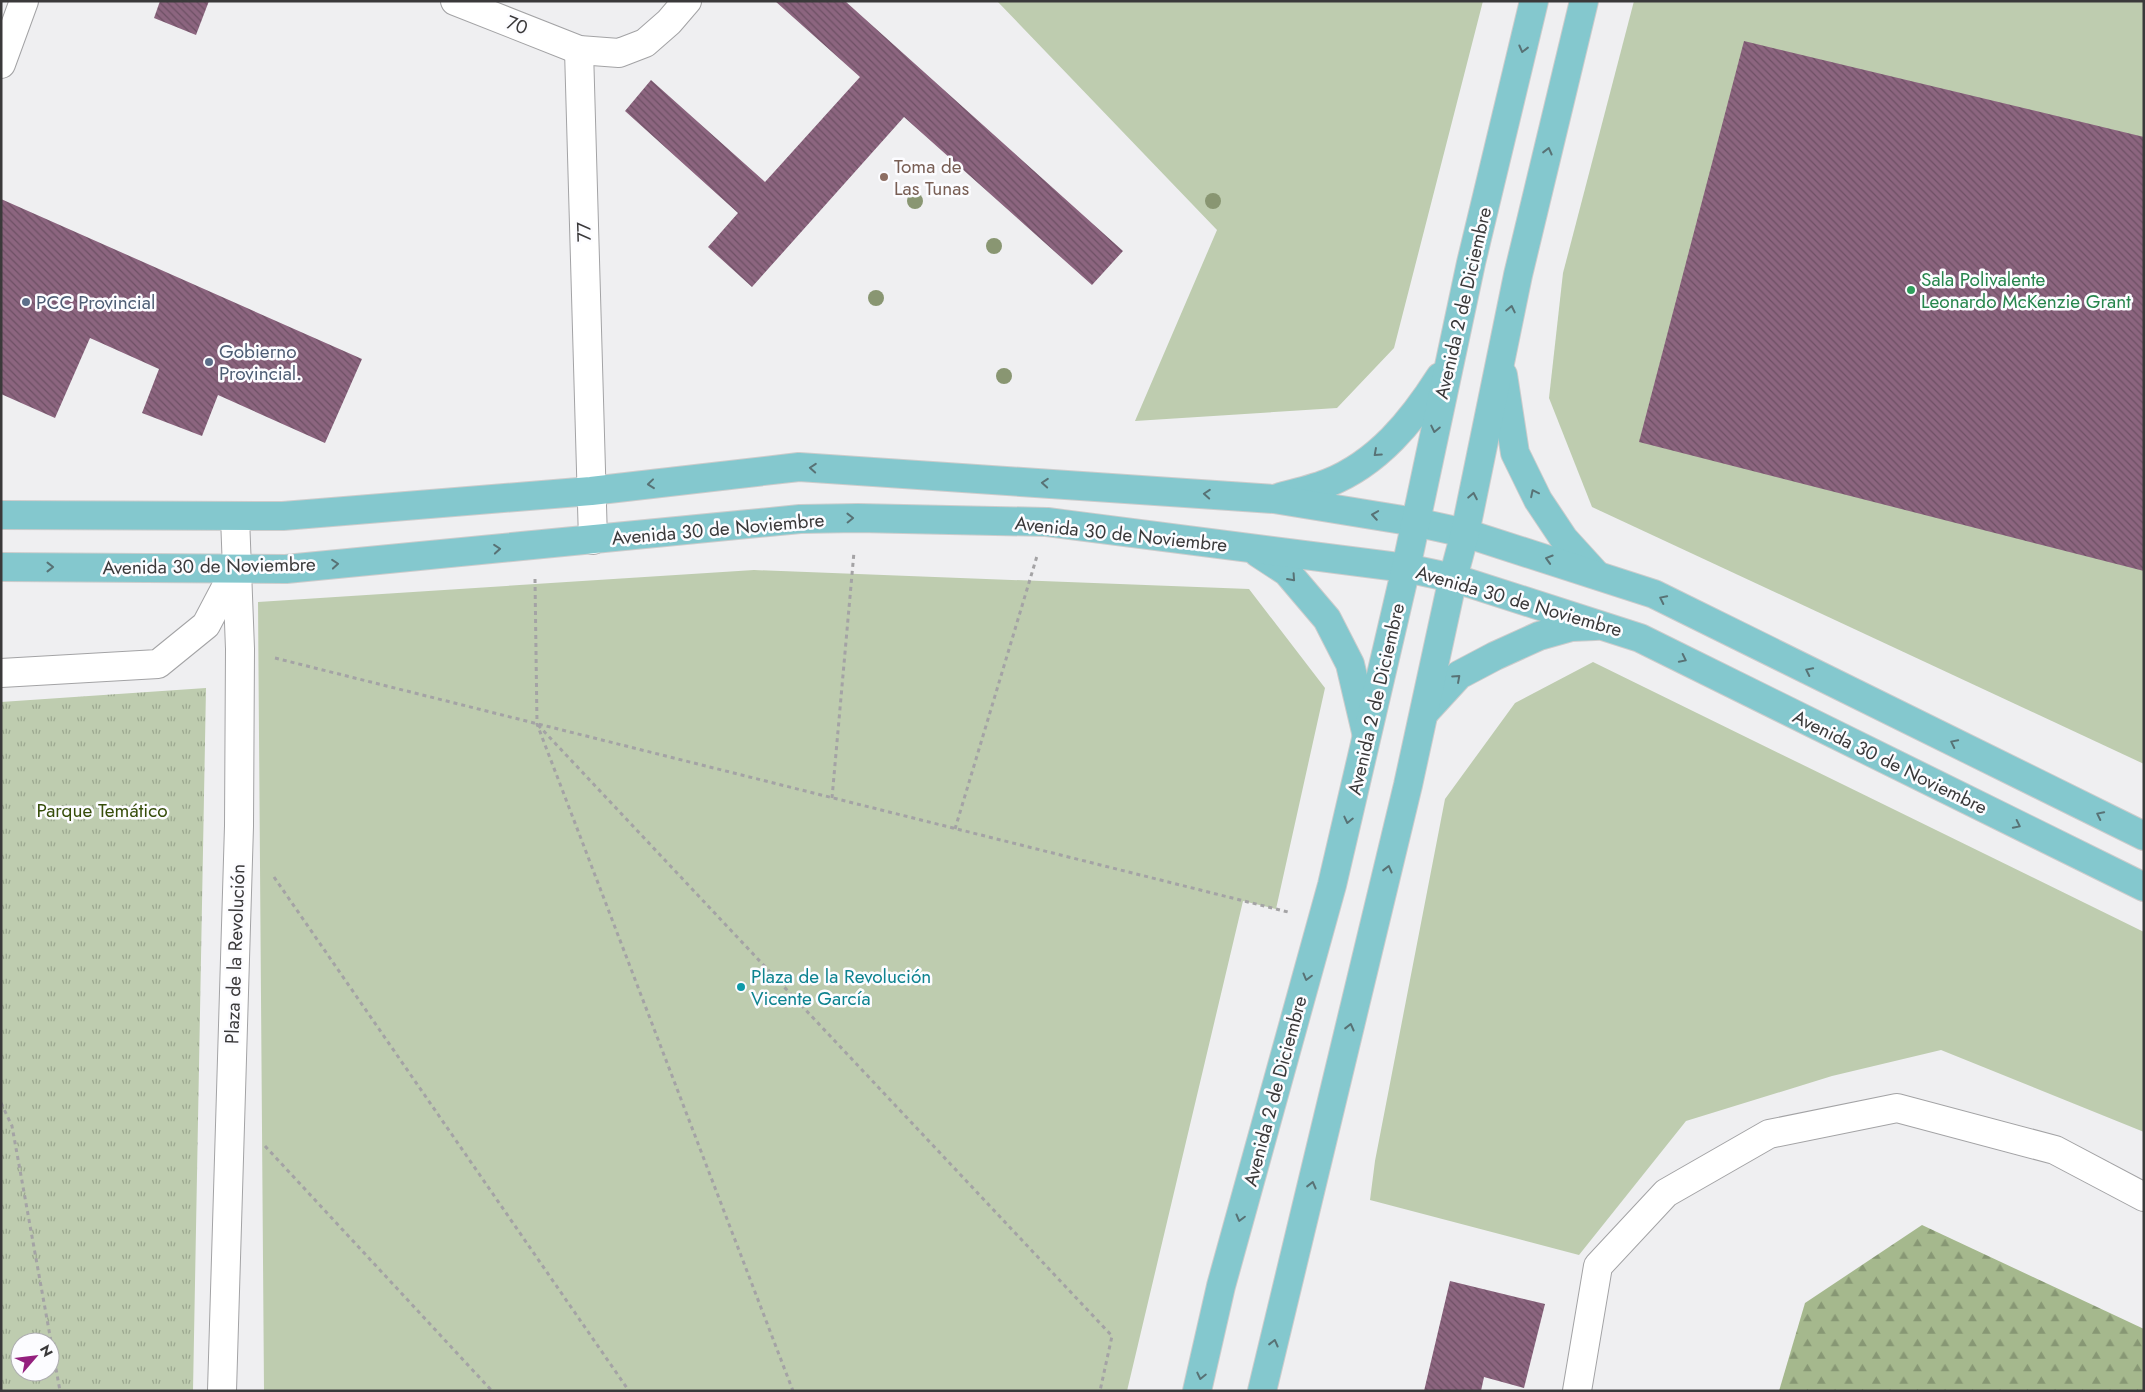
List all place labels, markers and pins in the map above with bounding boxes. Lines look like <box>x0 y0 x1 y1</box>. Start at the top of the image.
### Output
place label: Toma de Las Tunas <box>894 153 969 202</box>
marker: Toma de Las Tunas <box>878 171 890 183</box>
place label: Sala Polivalente Leonardo McKenzie Grant <box>1921 266 2131 315</box>
marker: Sala Polivalente Leonardo McKenzie Grant <box>1905 284 1917 296</box>
place label: PCC Provincial <box>36 289 155 316</box>
marker: PCC Provincial <box>20 296 32 308</box>
place label: Gobierno Provincial. <box>219 338 302 387</box>
marker: Gobierno Provincial. <box>203 356 215 368</box>
place label: Plaza de la Revolución Vicente García <box>751 963 931 1012</box>
marker: Plaza de la Revolución Vicente García <box>735 981 747 993</box>

